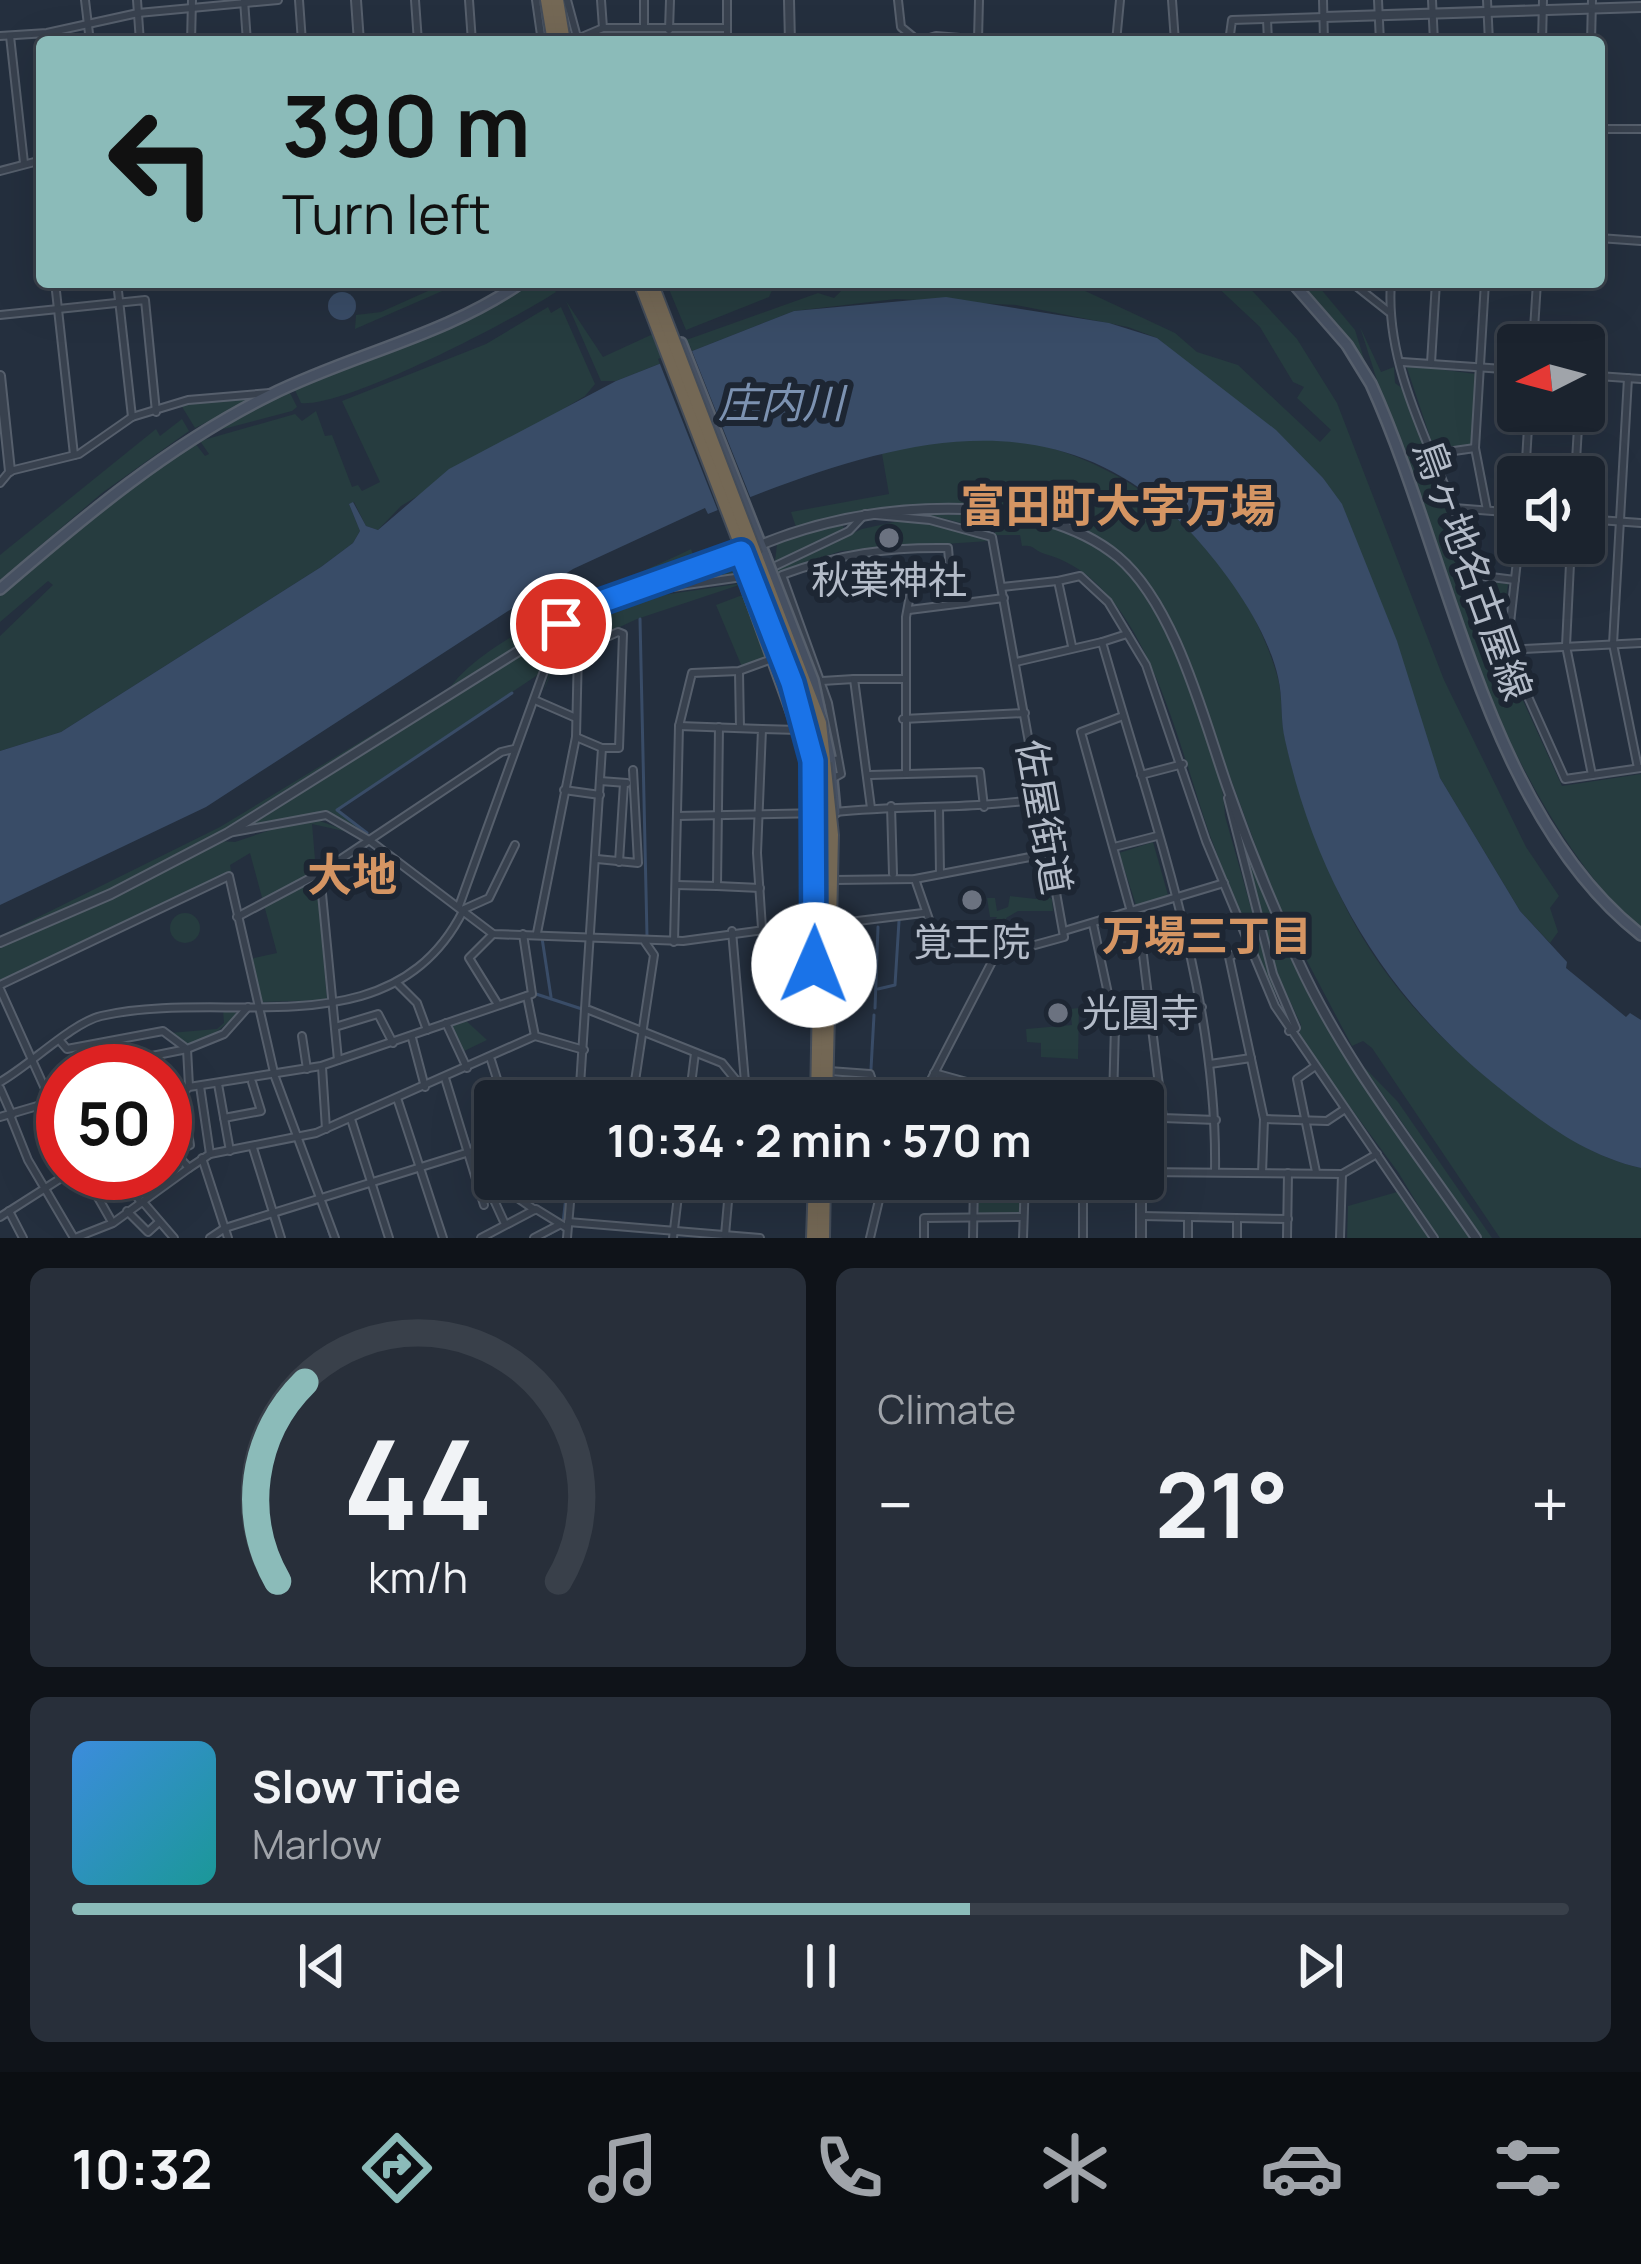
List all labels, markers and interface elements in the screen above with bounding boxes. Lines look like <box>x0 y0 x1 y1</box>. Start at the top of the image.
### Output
text: 390 m <box>282 67 531 182</box>
icon: left <box>84 84 240 240</box>
text: Turn left <box>282 176 491 250</box>
north arrow <box>1497 324 1605 432</box>
map controls <box>1497 324 1605 564</box>
water label: 庄内川 <box>718 373 848 431</box>
street label: 鳥ヶ地名古屋線 <box>1402 432 1546 707</box>
button: sound <box>1497 456 1605 564</box>
district label: 富田町大字万場 <box>960 474 1276 536</box>
marker: 秋葉神社 <box>876 525 902 551</box>
place label: 秋葉神社 <box>811 552 967 606</box>
pin <box>510 573 612 675</box>
icon: arrive <box>528 591 594 657</box>
street label: 佐屋街道 <box>1005 735 1085 898</box>
district label: 大地 <box>307 843 397 905</box>
marker: 覚王院 <box>959 887 985 913</box>
position arrow <box>751 902 877 1028</box>
district label: 万場三丁目 <box>1102 906 1312 964</box>
place label: 覚王院 <box>913 914 1031 968</box>
place label: 光圓寺 <box>1082 985 1199 1039</box>
marker: 光圓寺 <box>1045 1000 1071 1026</box>
speed limit sign: 50 <box>36 1044 192 1200</box>
text: 10:34 · 2 min · 570 m <box>607 1109 1031 1171</box>
text: Climate <box>878 1382 1016 1436</box>
text: 44 <box>343 1397 493 1567</box>
text: 21° <box>1155 1442 1289 1565</box>
text: − <box>878 1459 913 1549</box>
text: + <box>1531 1459 1569 1549</box>
text: km/h <box>368 1546 468 1605</box>
text: Slow Tide <box>252 1755 461 1817</box>
text: Marlow <box>252 1817 382 1871</box>
icon: previous <box>289 1933 355 1999</box>
icon: pause <box>788 1933 854 1999</box>
icon: next <box>1287 1933 1353 1999</box>
icon: directions <box>355 2126 439 2210</box>
icon: music <box>581 2126 665 2210</box>
icon: phone <box>807 2126 891 2210</box>
icon: climate <box>1033 2126 1117 2210</box>
icon: car <box>1260 2126 1344 2210</box>
icon: filters <box>1486 2126 1570 2210</box>
text: 10:32 <box>71 2131 212 2205</box>

